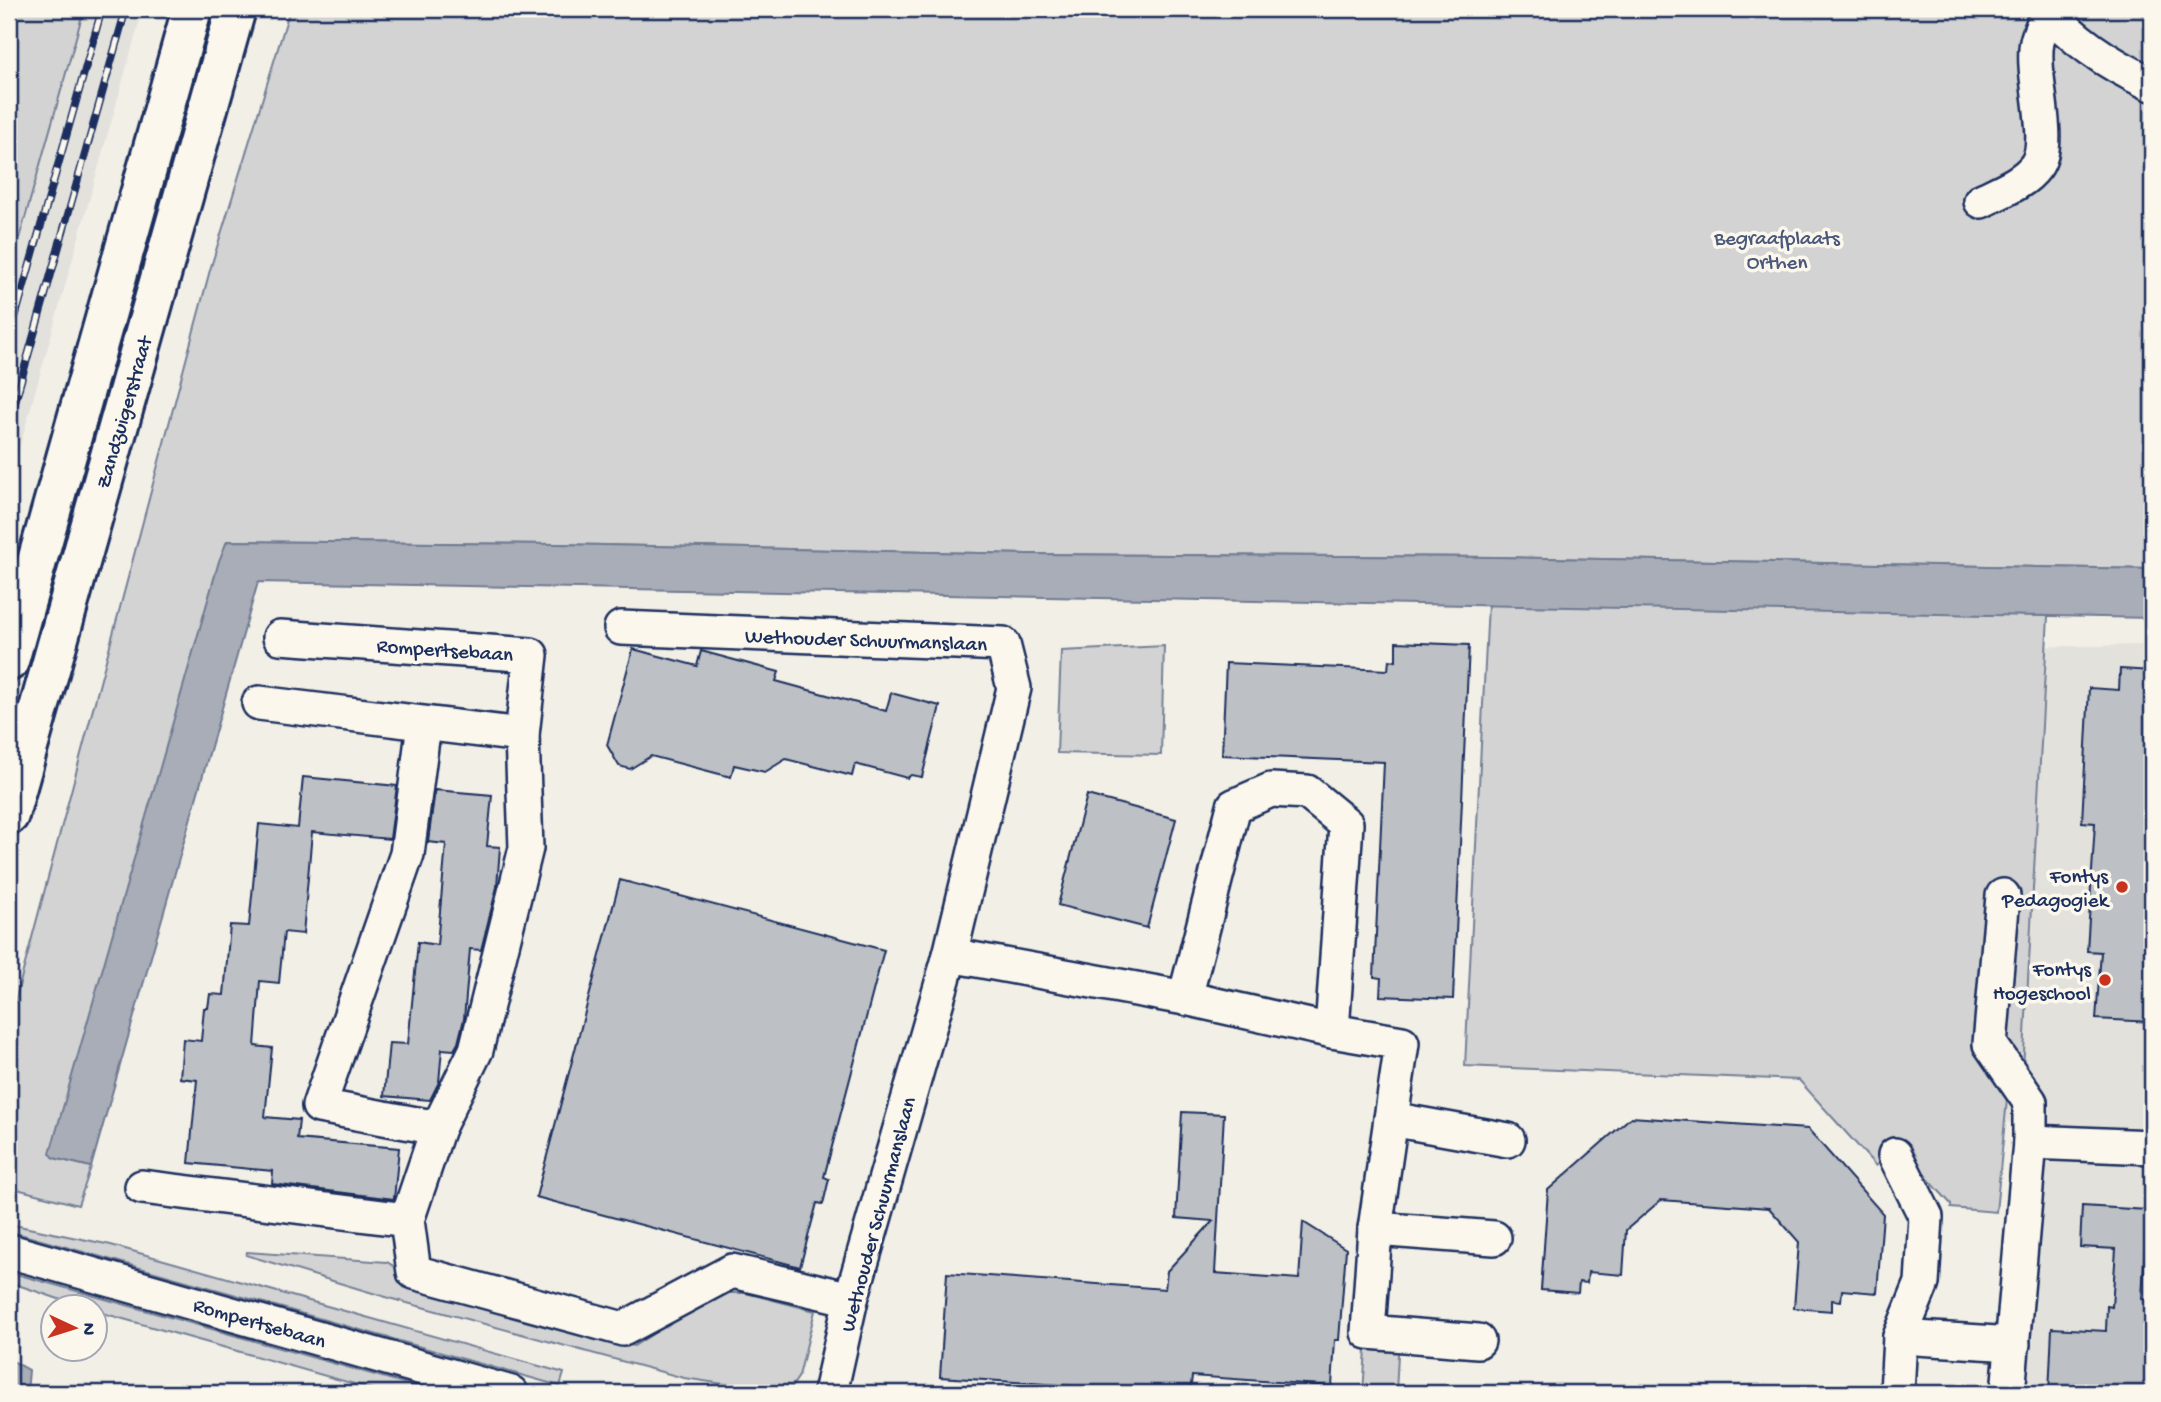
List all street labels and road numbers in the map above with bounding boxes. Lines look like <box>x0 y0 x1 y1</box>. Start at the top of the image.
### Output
street label: Zandzuigerstraat <box>93 332 161 492</box>
street label: Wethouder Schuurmanslaan <box>744 626 987 659</box>
street label: Rompertsebaan <box>376 635 514 670</box>
street label: Wethouder Schuurmanslaan <box>837 1095 924 1335</box>
street label: Rompertsebaan <box>190 1294 328 1356</box>

